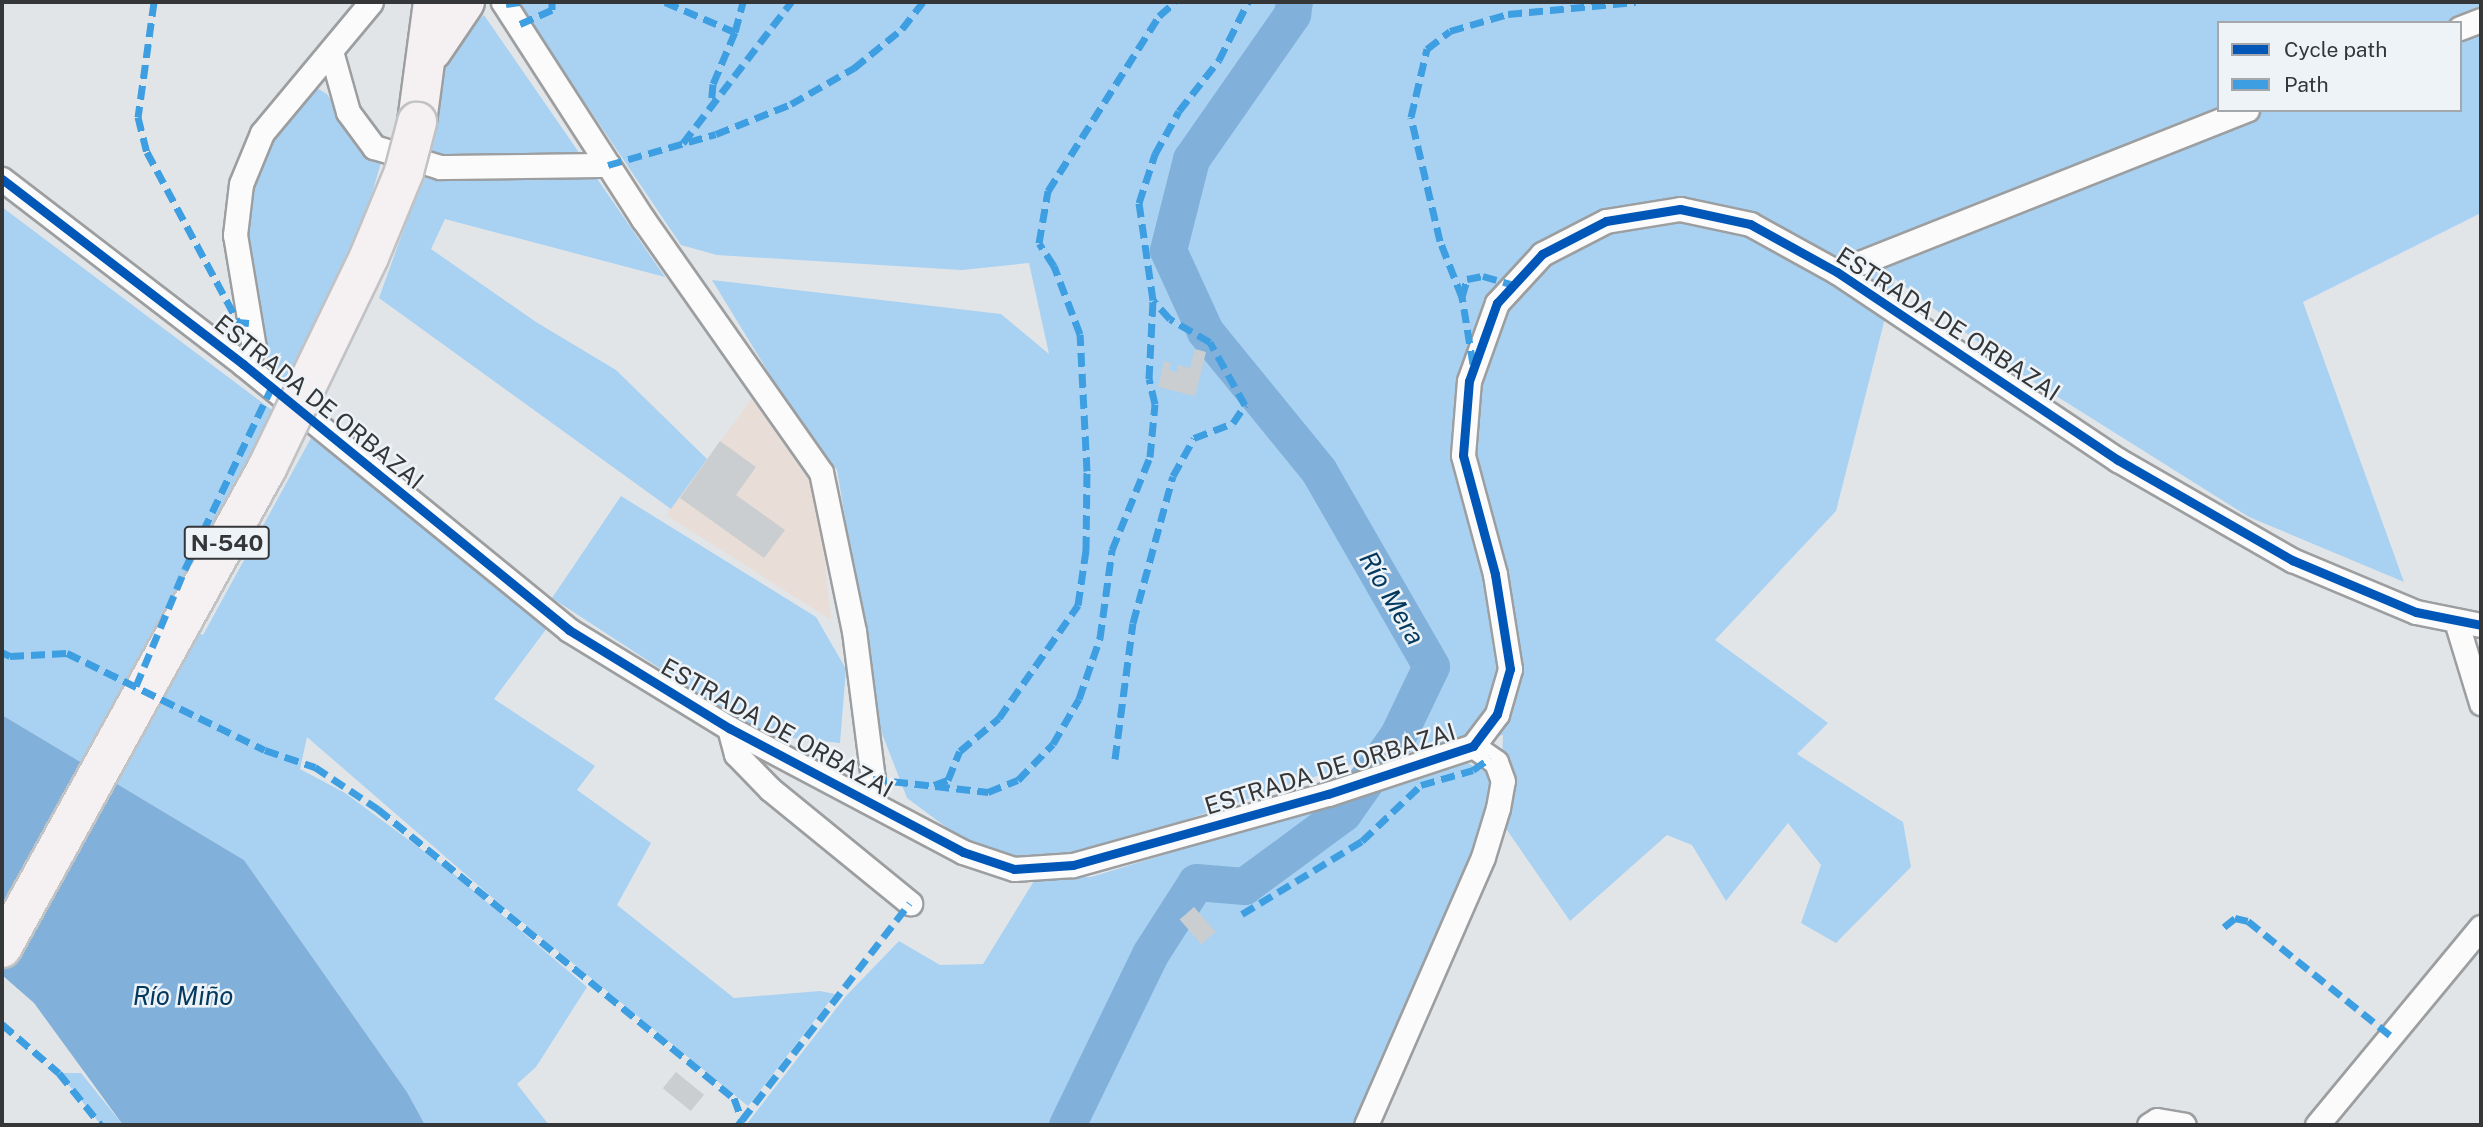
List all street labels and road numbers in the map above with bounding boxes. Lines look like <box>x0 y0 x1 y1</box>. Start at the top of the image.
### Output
street label: ESTRADA DE ORBAZAI <box>1831 241 2065 407</box>
street label: ESTRADA DE ORBAZAI <box>209 309 429 495</box>
road number: N-540 <box>183 524 271 562</box>
street label: ESTRADA DE ORBAZAI <box>656 652 898 804</box>
street label: ESTRADA DE ORBAZAI <box>1201 717 1459 821</box>

